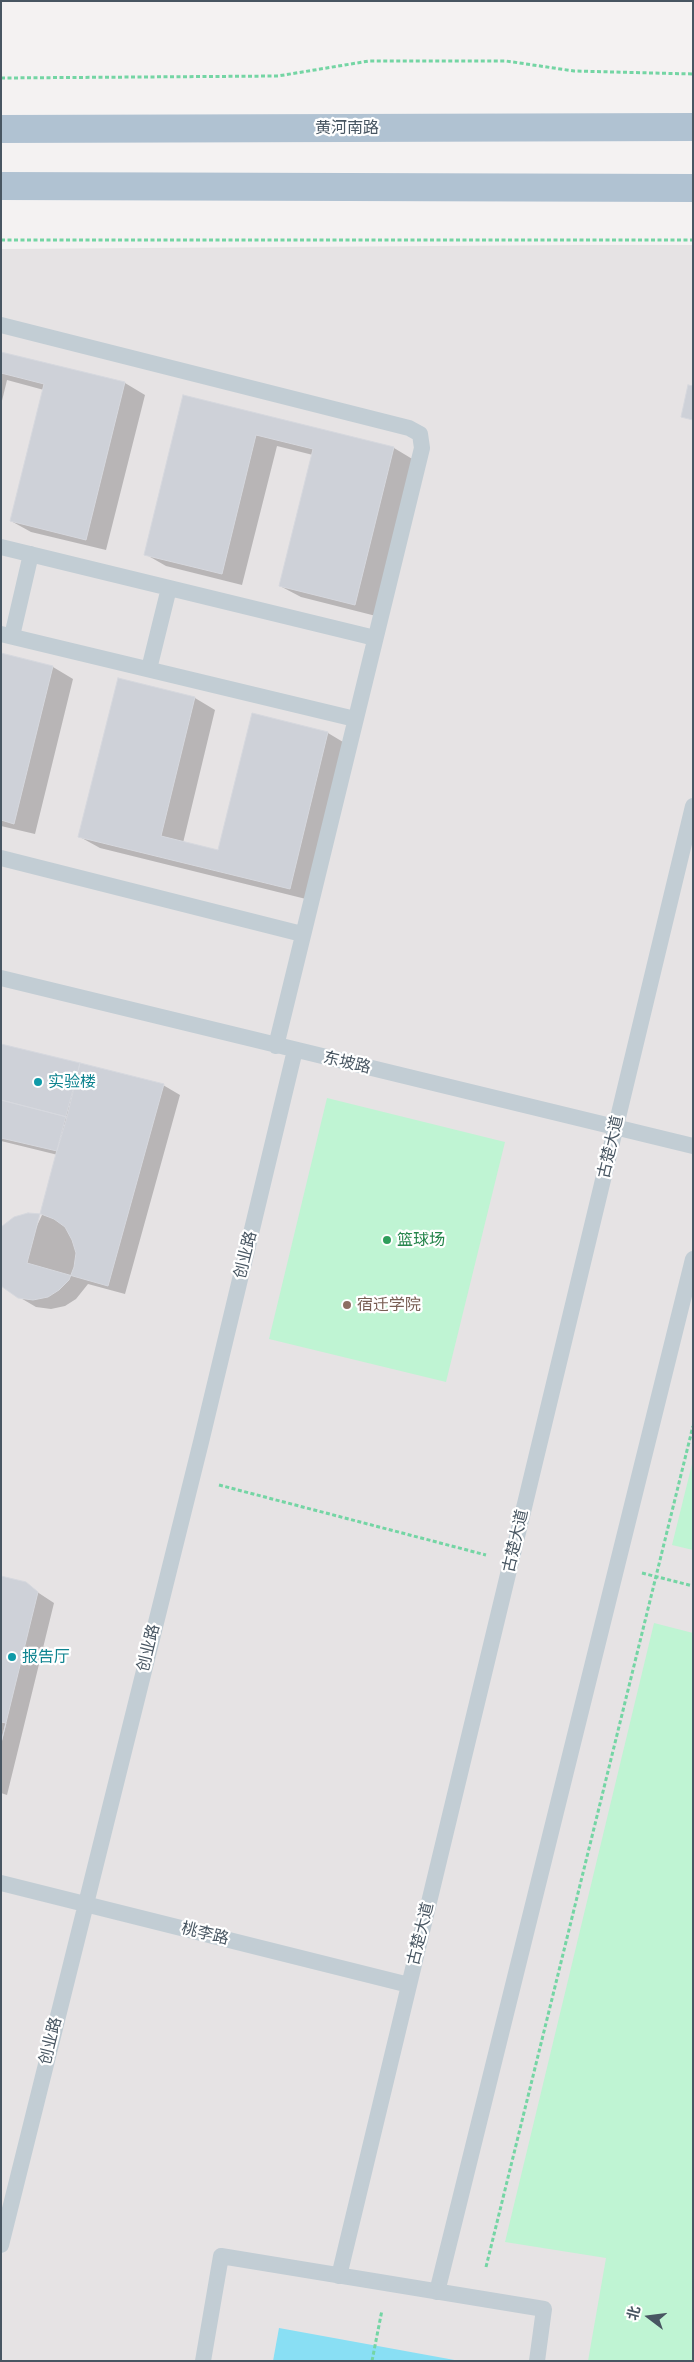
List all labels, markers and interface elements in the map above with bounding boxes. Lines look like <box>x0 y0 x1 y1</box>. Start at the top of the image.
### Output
street label: 黄河南路 <box>315 118 379 138</box>
street label: 东坡路 <box>321 1048 373 1078</box>
place label: 实验楼 <box>48 1072 96 1092</box>
marker: 实验楼 <box>32 1076 44 1088</box>
street label: 古楚大道 <box>594 1114 628 1180</box>
street label: 创业路 <box>231 1229 261 1281</box>
place label: 篮球场 <box>397 1230 445 1250</box>
marker: 篮球场 <box>381 1234 393 1246</box>
place label: 宿迁学院 <box>357 1295 421 1315</box>
marker: 宿迁学院 <box>341 1299 353 1311</box>
street label: 古楚大道 <box>499 1508 533 1574</box>
street label: 创业路 <box>134 1622 164 1674</box>
place label: 报告厅 <box>22 1647 70 1667</box>
marker: 报告厅 <box>6 1651 18 1663</box>
street label: 古楚大道 <box>404 1901 438 1967</box>
street label: 桃李路 <box>179 1919 231 1949</box>
street label: 创业路 <box>36 2015 66 2067</box>
north arrow <box>624 2292 674 2342</box>
text: 北 <box>624 2304 644 2322</box>

